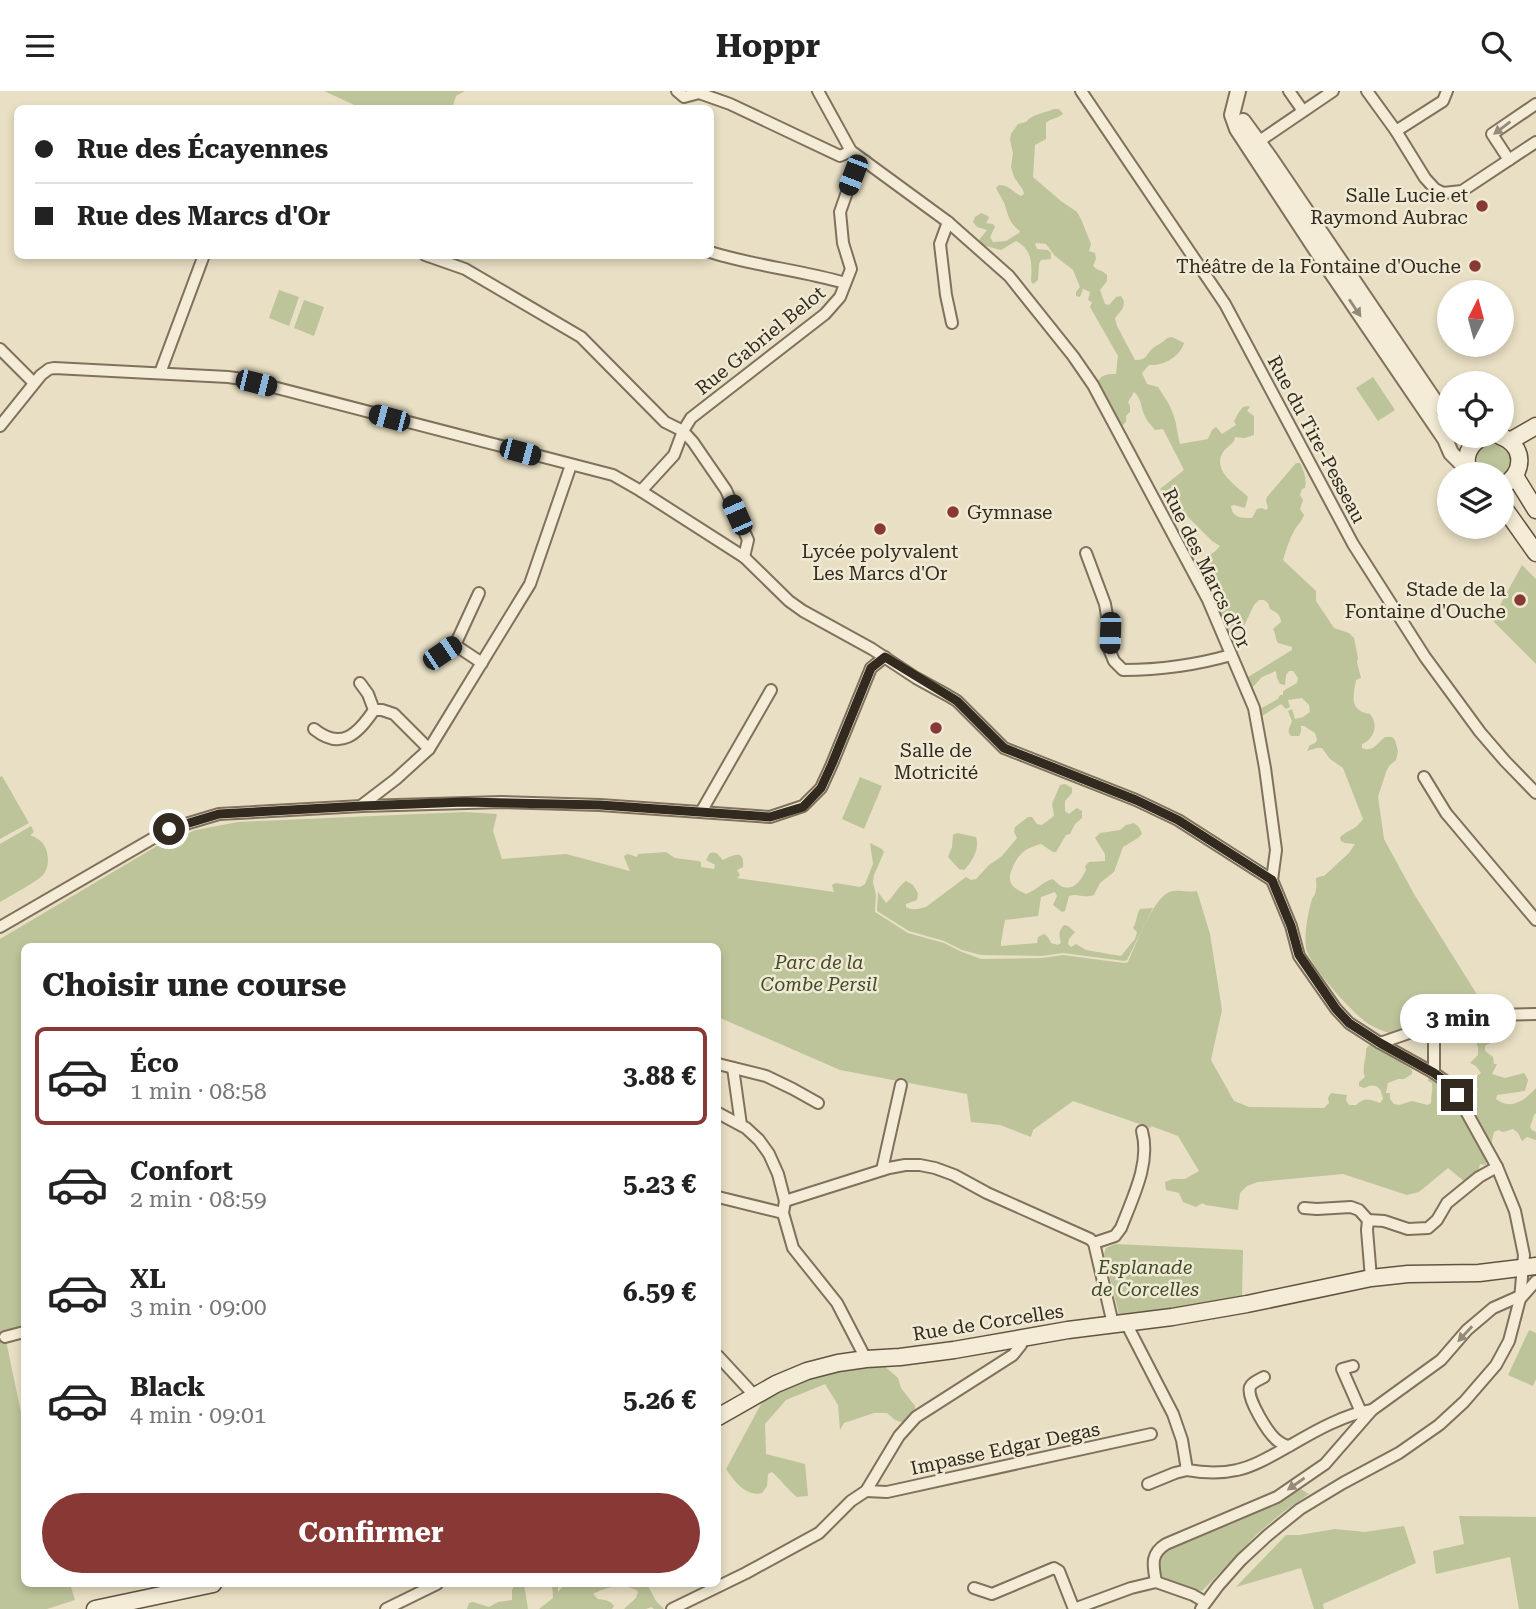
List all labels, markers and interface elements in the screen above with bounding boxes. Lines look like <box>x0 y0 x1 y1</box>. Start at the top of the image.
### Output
icon: menu <box>21 27 59 65</box>
text: Hoppr <box>716 27 820 65</box>
icon: search <box>1477 27 1515 65</box>
one-way arrow <box>1492 121 1511 135</box>
text: Rue des Écayennes <box>77 134 328 164</box>
car <box>836 152 871 198</box>
place label: Salle Lucie et Raymond Aubrac <box>1310 184 1468 229</box>
marker: Salle Lucie et Raymond Aubrac <box>1474 198 1490 214</box>
text: Rue des Marcs d'Or <box>77 201 330 231</box>
place label: Théâtre de la Fontaine d'Ouche <box>1176 255 1461 278</box>
marker: Théâtre de la Fontaine d'Ouche <box>1467 258 1483 274</box>
north arrow <box>1437 280 1514 357</box>
map controls <box>1437 280 1514 539</box>
street label: Rue Gabriel Belot <box>691 281 830 400</box>
one-way arrow <box>1348 299 1362 317</box>
street label: Rue du Tire-Pesseau <box>1263 352 1371 527</box>
car <box>234 368 279 398</box>
button: locate <box>1437 371 1514 448</box>
car <box>366 402 413 434</box>
car <box>497 436 544 468</box>
button: layers <box>1437 462 1514 539</box>
street label: Rue des Marcs d'Or <box>1158 484 1255 652</box>
car <box>719 492 756 538</box>
place label: Gymnase <box>967 501 1053 524</box>
marker: Gymnase <box>945 504 961 520</box>
marker: Lycée polyvalent Les Marcs d'Or <box>872 521 888 537</box>
place label: Lycée polyvalent Les Marcs d'Or <box>802 540 958 585</box>
place label: Stade de la Fontaine d'Ouche <box>1345 578 1507 623</box>
marker: Stade de la Fontaine d'Ouche <box>1512 592 1528 608</box>
car <box>1099 612 1122 654</box>
car <box>419 633 466 673</box>
marker: Salle de Motricité <box>928 720 944 736</box>
place label: Salle de Motricité <box>894 739 978 784</box>
route start <box>153 813 185 845</box>
park label: Parc de la Combe Persil <box>761 951 878 996</box>
text: Choisir une course <box>42 966 346 1004</box>
callout: 3 min <box>1399 993 1515 1042</box>
text: 3 min <box>1426 1005 1490 1032</box>
icon: car <box>46 1045 109 1108</box>
text: Éco <box>130 1048 179 1078</box>
text: 3.88 € <box>623 1061 696 1091</box>
text: 1 min · 08:58 <box>130 1078 267 1105</box>
route end <box>1441 1079 1473 1111</box>
icon: car <box>46 1153 109 1216</box>
text: Confort <box>130 1156 233 1186</box>
text: 5.23 € <box>623 1169 696 1199</box>
text: 2 min · 08:59 <box>130 1186 267 1213</box>
park label: Esplanade de Corcelles <box>1091 1256 1199 1301</box>
icon: car <box>46 1261 109 1324</box>
text: XL <box>130 1264 166 1294</box>
text: 6.59 € <box>623 1277 696 1307</box>
text: 3 min · 09:00 <box>130 1294 267 1321</box>
street label: Rue de Corcelles <box>911 1299 1065 1346</box>
one-way arrow <box>1457 1325 1473 1342</box>
icon: car <box>46 1369 109 1432</box>
text: Black <box>130 1372 205 1402</box>
text: 5.26 € <box>623 1385 696 1415</box>
text: 4 min · 09:01 <box>130 1402 267 1429</box>
street label: Impasse Edgar Degas <box>908 1417 1102 1480</box>
one-way arrow <box>1287 1477 1305 1491</box>
button: Confirmer <box>42 1493 700 1573</box>

